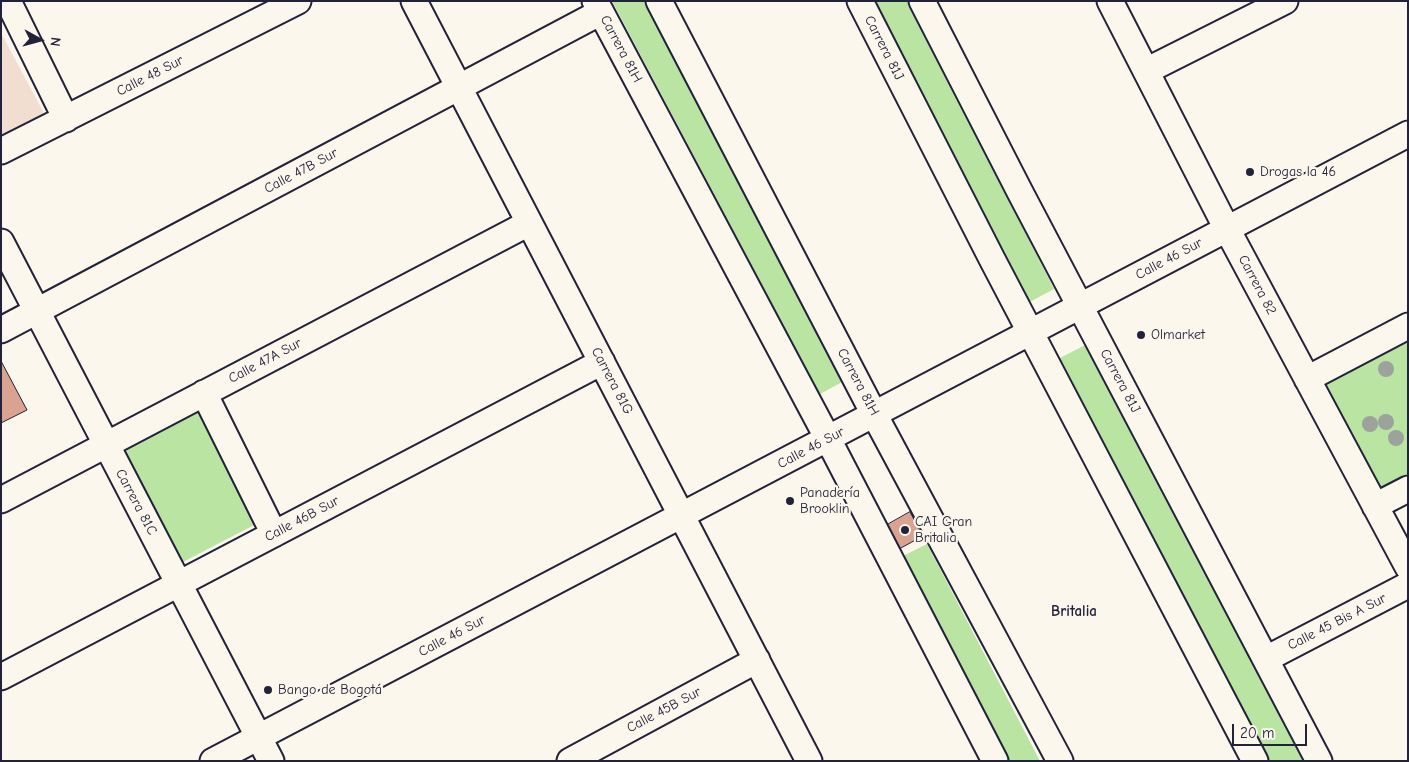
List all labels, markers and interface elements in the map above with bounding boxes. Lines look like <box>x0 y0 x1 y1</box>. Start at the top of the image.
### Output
street label: Carrera 81H <box>596 12 646 86</box>
street label: Carrera 81J <box>861 13 907 83</box>
north arrow <box>15 15 65 65</box>
text: N <box>46 36 64 47</box>
street label: Calle 48 Sur <box>114 52 186 100</box>
street label: Calle 47B Sur <box>261 145 341 197</box>
place label: Drogas la 46 <box>1260 164 1336 180</box>
marker: Drogas la 46 <box>1244 166 1256 178</box>
street label: Calle 46 Sur <box>1133 234 1205 284</box>
street label: Carrera 82 <box>1234 252 1280 318</box>
place label: Olmarket <box>1151 327 1205 343</box>
marker: Olmarket <box>1135 329 1147 341</box>
street label: Calle 47A Sur <box>226 335 304 387</box>
street label: Carrera 81G <box>587 345 637 417</box>
street label: Carrera 81H <box>833 345 883 419</box>
street label: Carrera 81J <box>1096 346 1144 416</box>
street label: Calle 46 Sur <box>775 423 847 473</box>
street label: Carrera 81C <box>112 466 160 538</box>
place label: Panadería Brooklin <box>800 485 860 518</box>
street label: Calle 46B Sur <box>262 492 342 546</box>
marker: Panadería Brooklin <box>784 495 796 507</box>
place label: CAI Gran Britalia <box>915 514 972 546</box>
marker: CAI Gran Britalia <box>899 524 911 536</box>
street label: Calle 45 Bis A Sur <box>1285 590 1389 654</box>
district label: Britalia <box>1051 603 1097 621</box>
street label: Calle 46 Sur <box>416 611 488 661</box>
place label: Bango de Bogotá <box>278 682 382 698</box>
street label: Calle 45B Sur <box>624 683 704 737</box>
marker: Bango de Bogotá <box>262 684 274 696</box>
scale bar <box>1234 714 1309 746</box>
text: 20 m <box>1240 724 1274 742</box>

